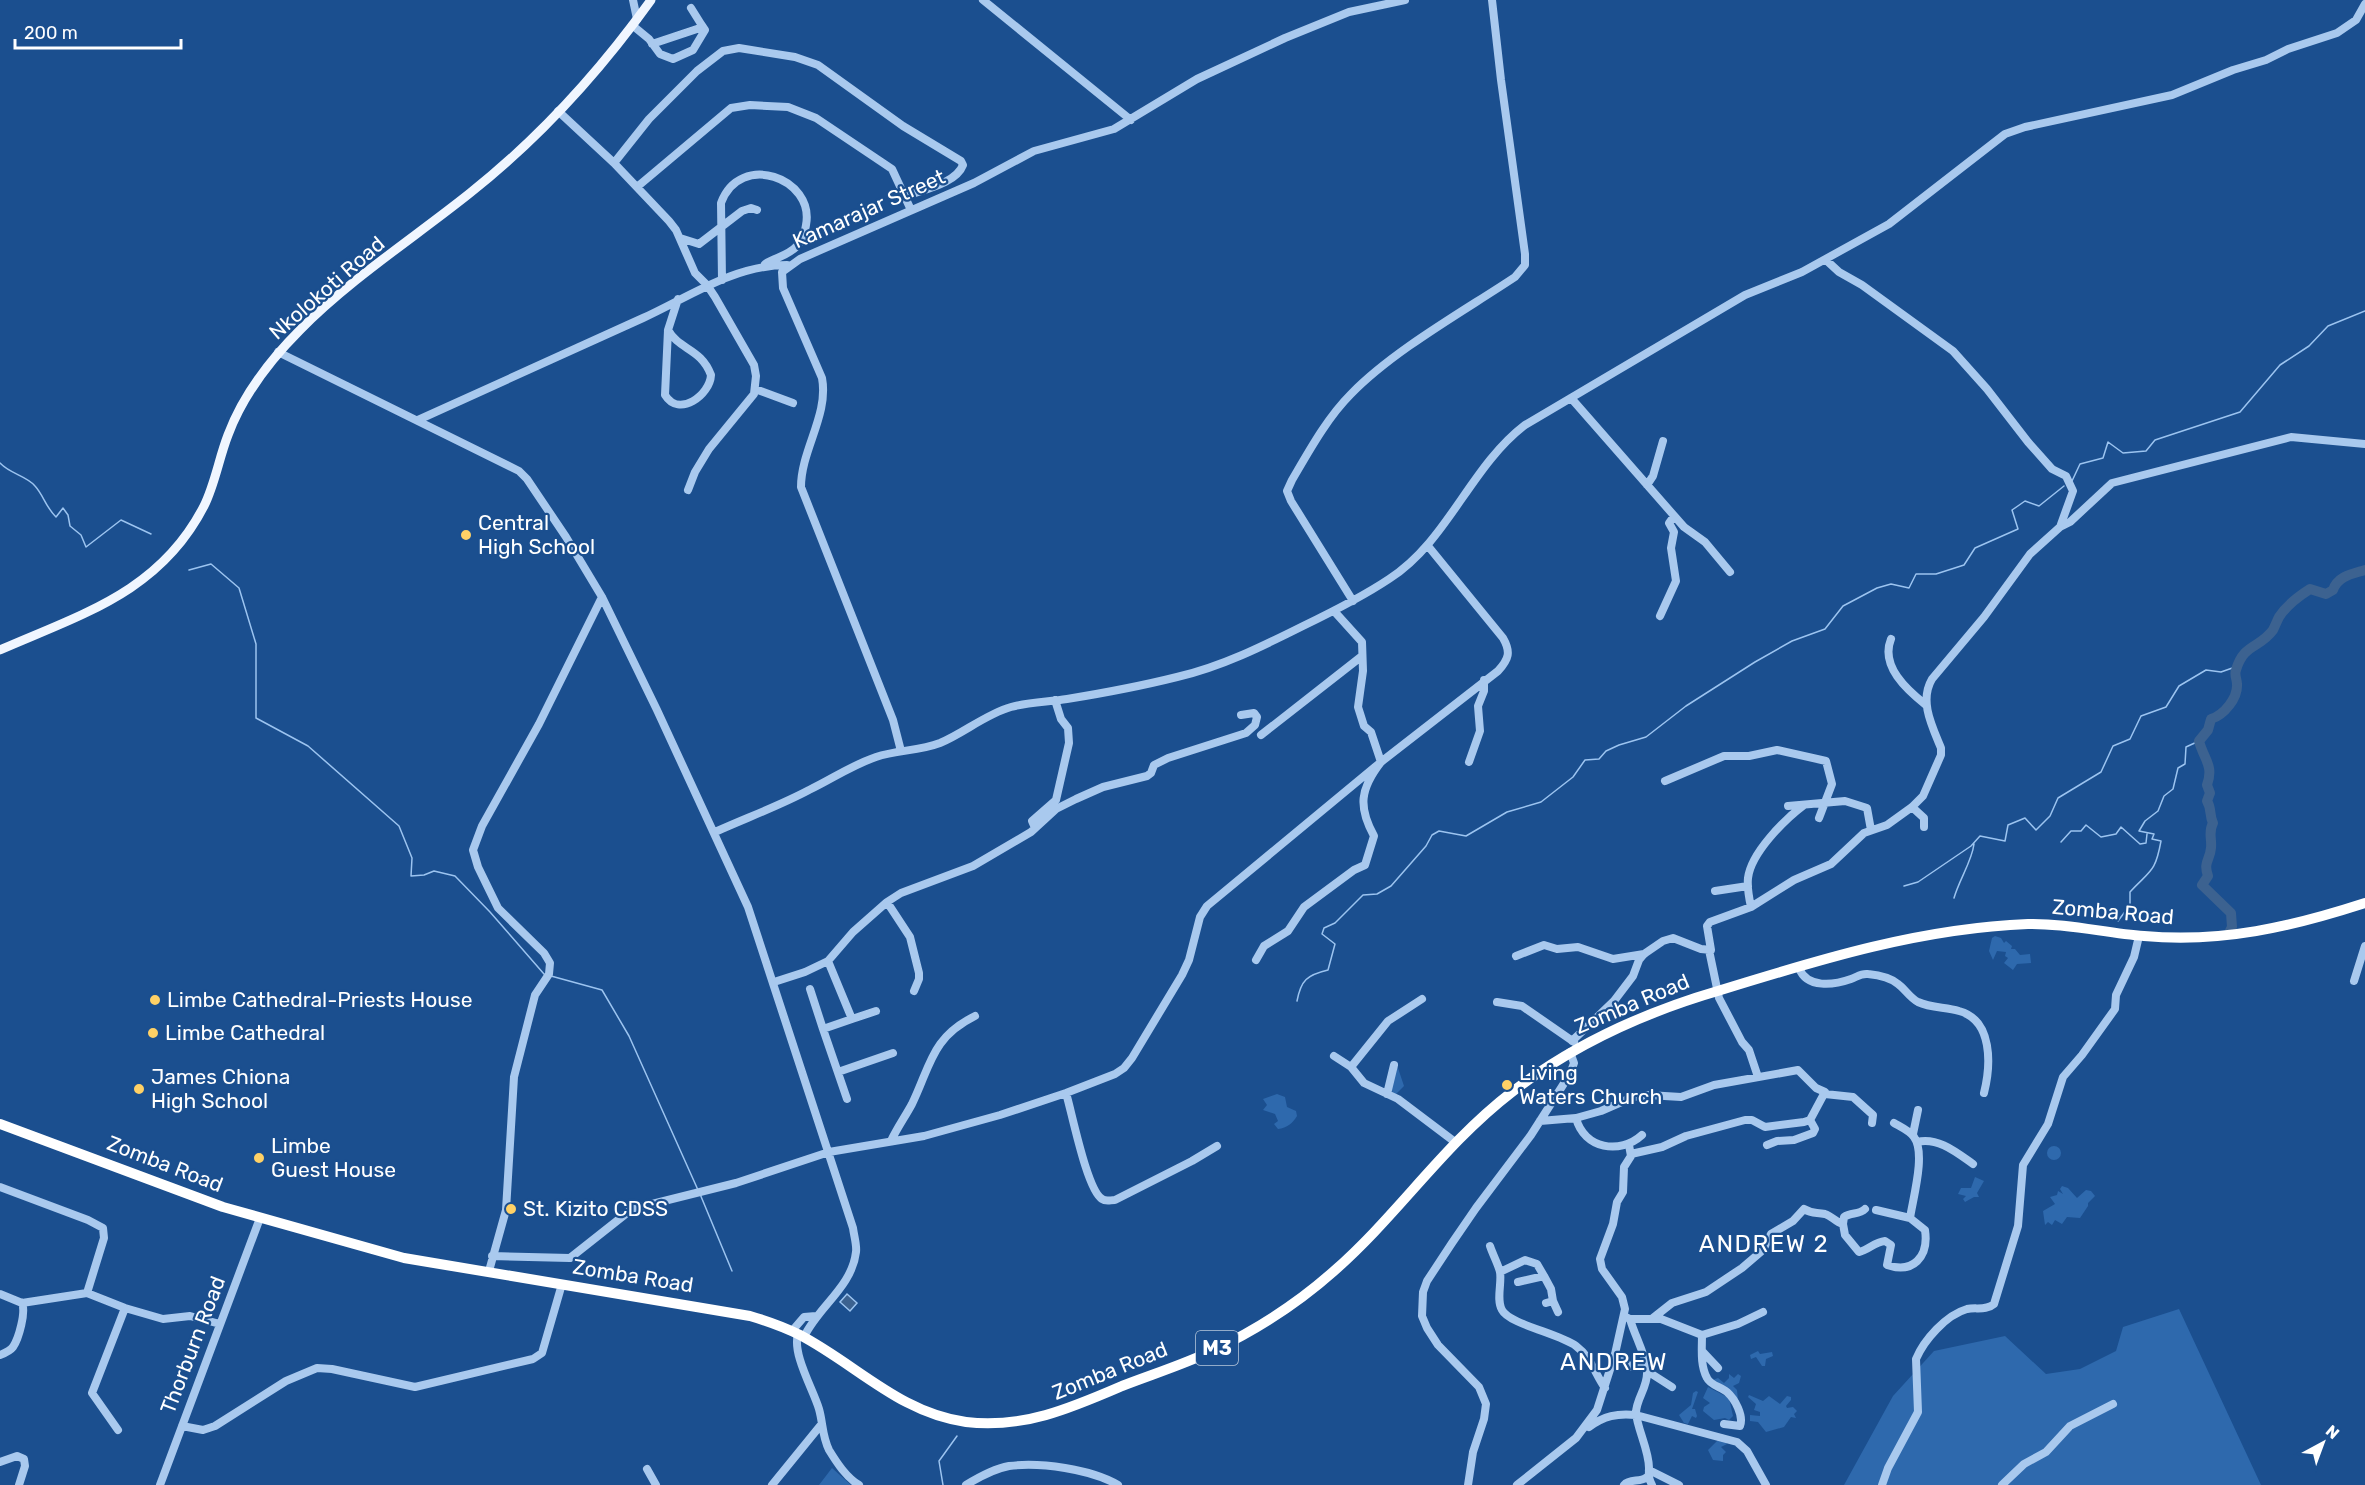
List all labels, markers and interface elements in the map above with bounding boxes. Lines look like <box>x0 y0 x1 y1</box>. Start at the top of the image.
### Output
scale bar <box>15 12 182 50</box>
text: 200 m <box>24 22 78 44</box>
street label: Kamarajar Street <box>789 164 949 253</box>
street label: Nkolokoti Road <box>264 231 389 344</box>
place label: Central High School <box>478 510 595 559</box>
marker: Central High School <box>459 528 473 542</box>
street label: Zomba Road <box>2051 894 2175 929</box>
street label: Zomba Road <box>1571 968 1693 1039</box>
place label: Limbe Cathedral-Priests House <box>167 987 472 1012</box>
marker: Limbe Cathedral-Priests House <box>148 993 162 1007</box>
place label: Limbe Cathedral <box>165 1020 325 1045</box>
marker: Limbe Cathedral <box>146 1026 160 1040</box>
place label: Living Waters Church <box>1519 1060 1662 1109</box>
place label: James Chiona High School <box>151 1064 290 1113</box>
marker: Living Waters Church <box>1500 1078 1514 1092</box>
marker: James Chiona High School <box>132 1082 146 1096</box>
street label: Zomba Road <box>104 1130 227 1197</box>
place label: Limbe Guest House <box>271 1133 396 1182</box>
marker: Limbe Guest House <box>252 1151 266 1165</box>
place label: St. Kizito CDSS <box>523 1196 668 1221</box>
marker: St. Kizito CDSS <box>504 1202 518 1216</box>
district label: ANDREW 2 <box>1699 1230 1829 1258</box>
street label: Zomba Road <box>571 1254 695 1297</box>
street label: Thorburn Road <box>155 1273 230 1417</box>
road number: M3 <box>1196 1331 1238 1365</box>
street label: Zomba Road <box>1049 1336 1171 1405</box>
district label: ANDREW <box>1560 1348 1668 1376</box>
north arrow <box>2293 1413 2353 1473</box>
text: N <box>2322 1421 2343 1443</box>

